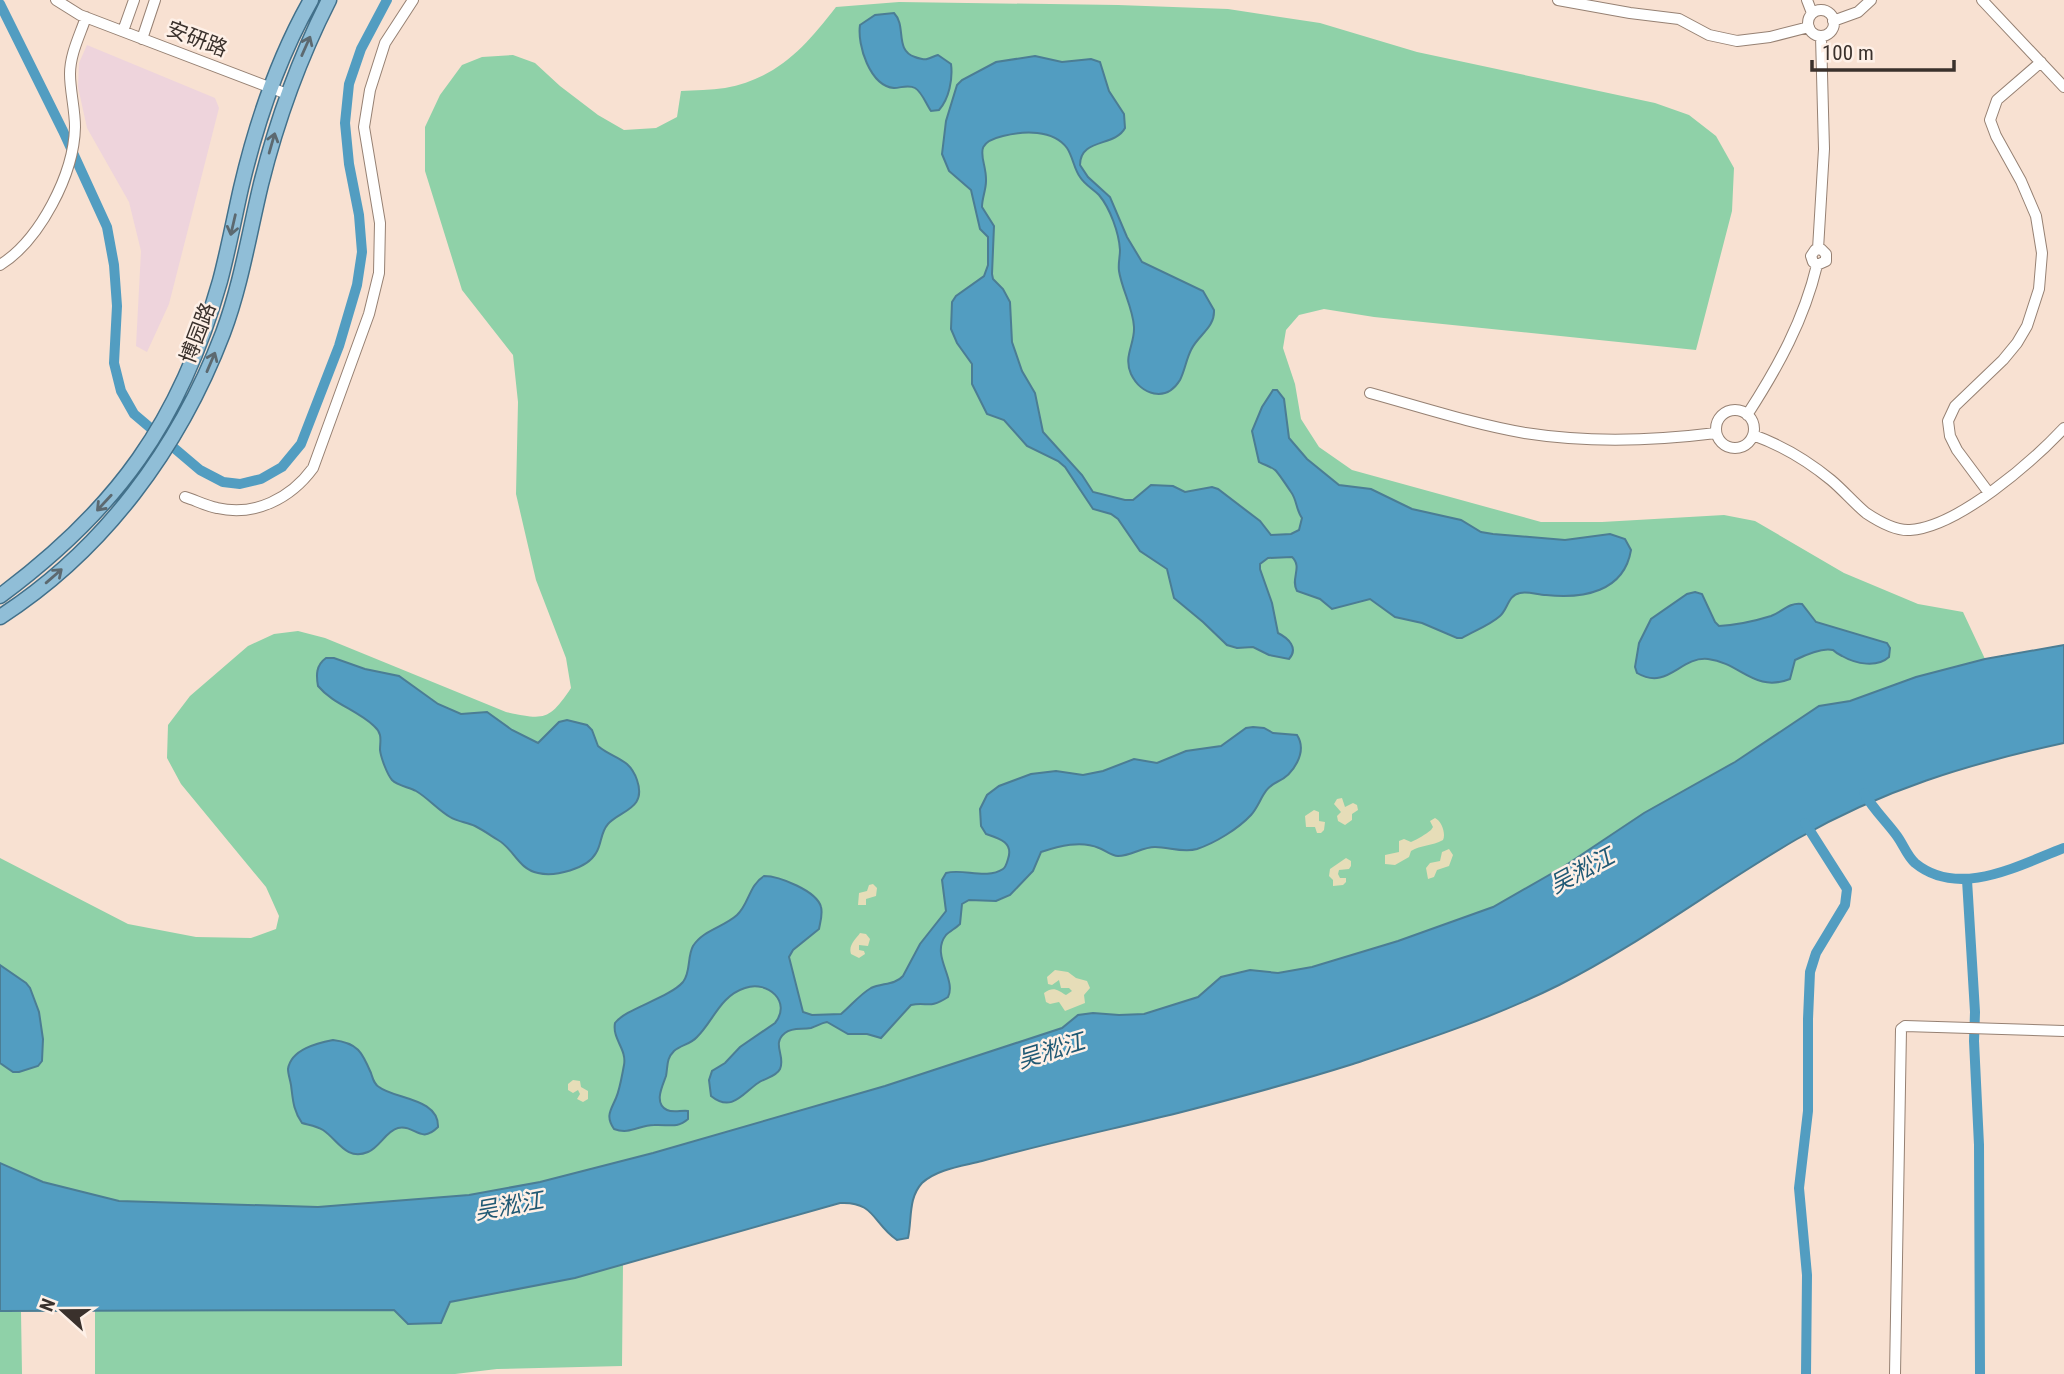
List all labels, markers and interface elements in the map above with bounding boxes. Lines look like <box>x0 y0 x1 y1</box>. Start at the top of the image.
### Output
street label: 安研路 <box>163 17 231 61</box>
scale bar <box>1812 28 1954 72</box>
one-way arrow <box>300 36 313 57</box>
text: 100 m <box>1822 41 1874 65</box>
one-way arrow <box>267 132 280 154</box>
one-way arrow <box>225 213 239 236</box>
street label: 博园路 <box>176 299 220 367</box>
one-way arrow <box>205 351 218 373</box>
one-way arrow <box>95 494 112 511</box>
one-way arrow <box>44 568 62 584</box>
water label: 吴淞江 <box>1545 841 1621 899</box>
water label: 吴淞江 <box>1014 1027 1091 1074</box>
water label: 吴淞江 <box>473 1186 548 1225</box>
north arrow <box>28 1276 98 1346</box>
text: N <box>35 1296 60 1315</box>

